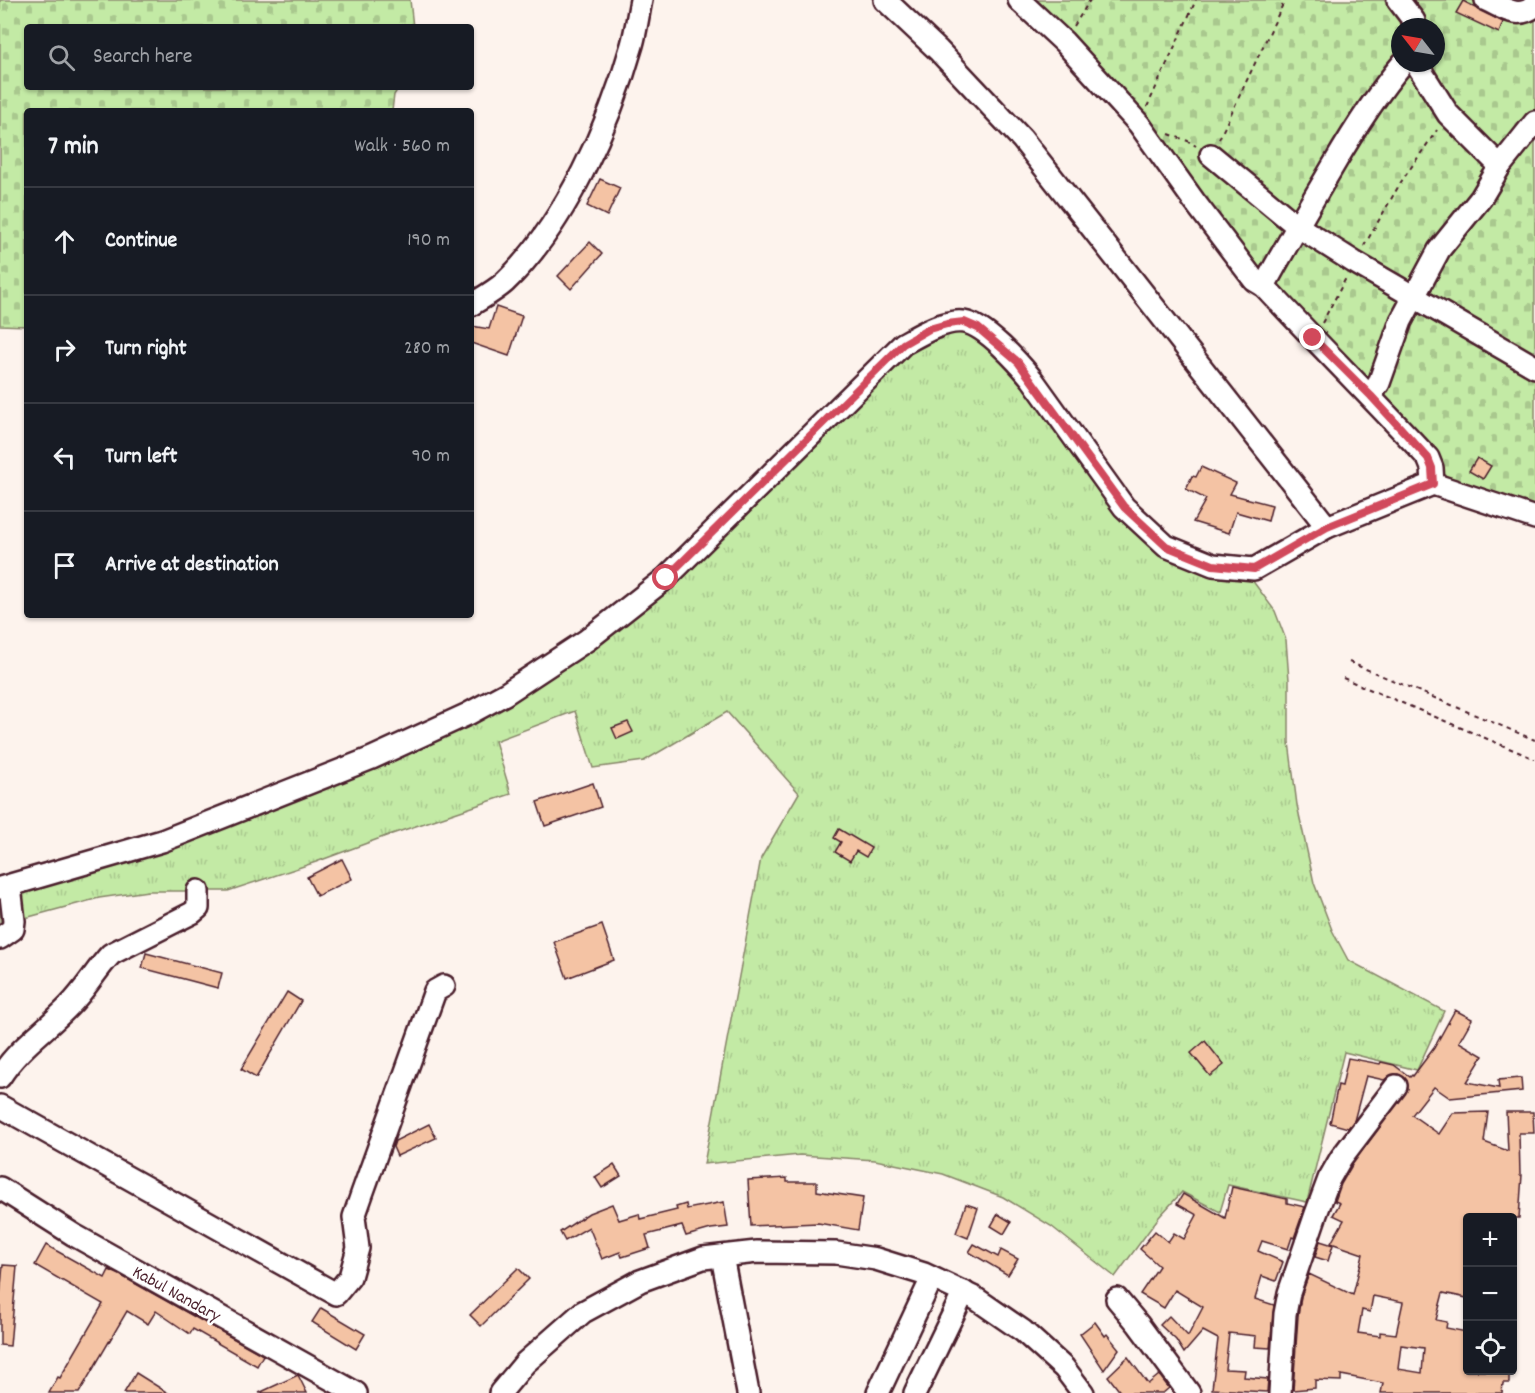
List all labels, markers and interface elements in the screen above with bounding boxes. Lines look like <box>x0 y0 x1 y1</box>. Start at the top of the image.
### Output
north arrow <box>1391 18 1445 72</box>
search box <box>24 24 474 90</box>
icon: search <box>45 41 78 74</box>
text: Search here <box>93 42 192 73</box>
text: 7 min <box>48 129 99 166</box>
text: Walk · 560 m <box>354 133 450 161</box>
icon: ahead <box>48 225 81 258</box>
text: Continue <box>105 226 177 257</box>
text: 190 m <box>407 227 450 255</box>
route end <box>1299 324 1325 350</box>
icon: right <box>48 333 81 366</box>
text: Turn right <box>105 334 187 365</box>
text: 280 m <box>404 335 450 363</box>
icon: left <box>48 441 81 474</box>
text: Turn left <box>105 442 177 473</box>
text: 90 m <box>412 443 450 471</box>
icon: arrive <box>48 549 81 582</box>
text: Arrive at destination <box>105 550 279 581</box>
route start <box>652 564 678 590</box>
map controls <box>1463 1213 1517 1375</box>
button: + <box>1463 1213 1517 1267</box>
street label: Kabul Nandary <box>127 1261 225 1330</box>
button: − <box>1463 1267 1517 1321</box>
button: locate <box>1463 1321 1517 1375</box>

